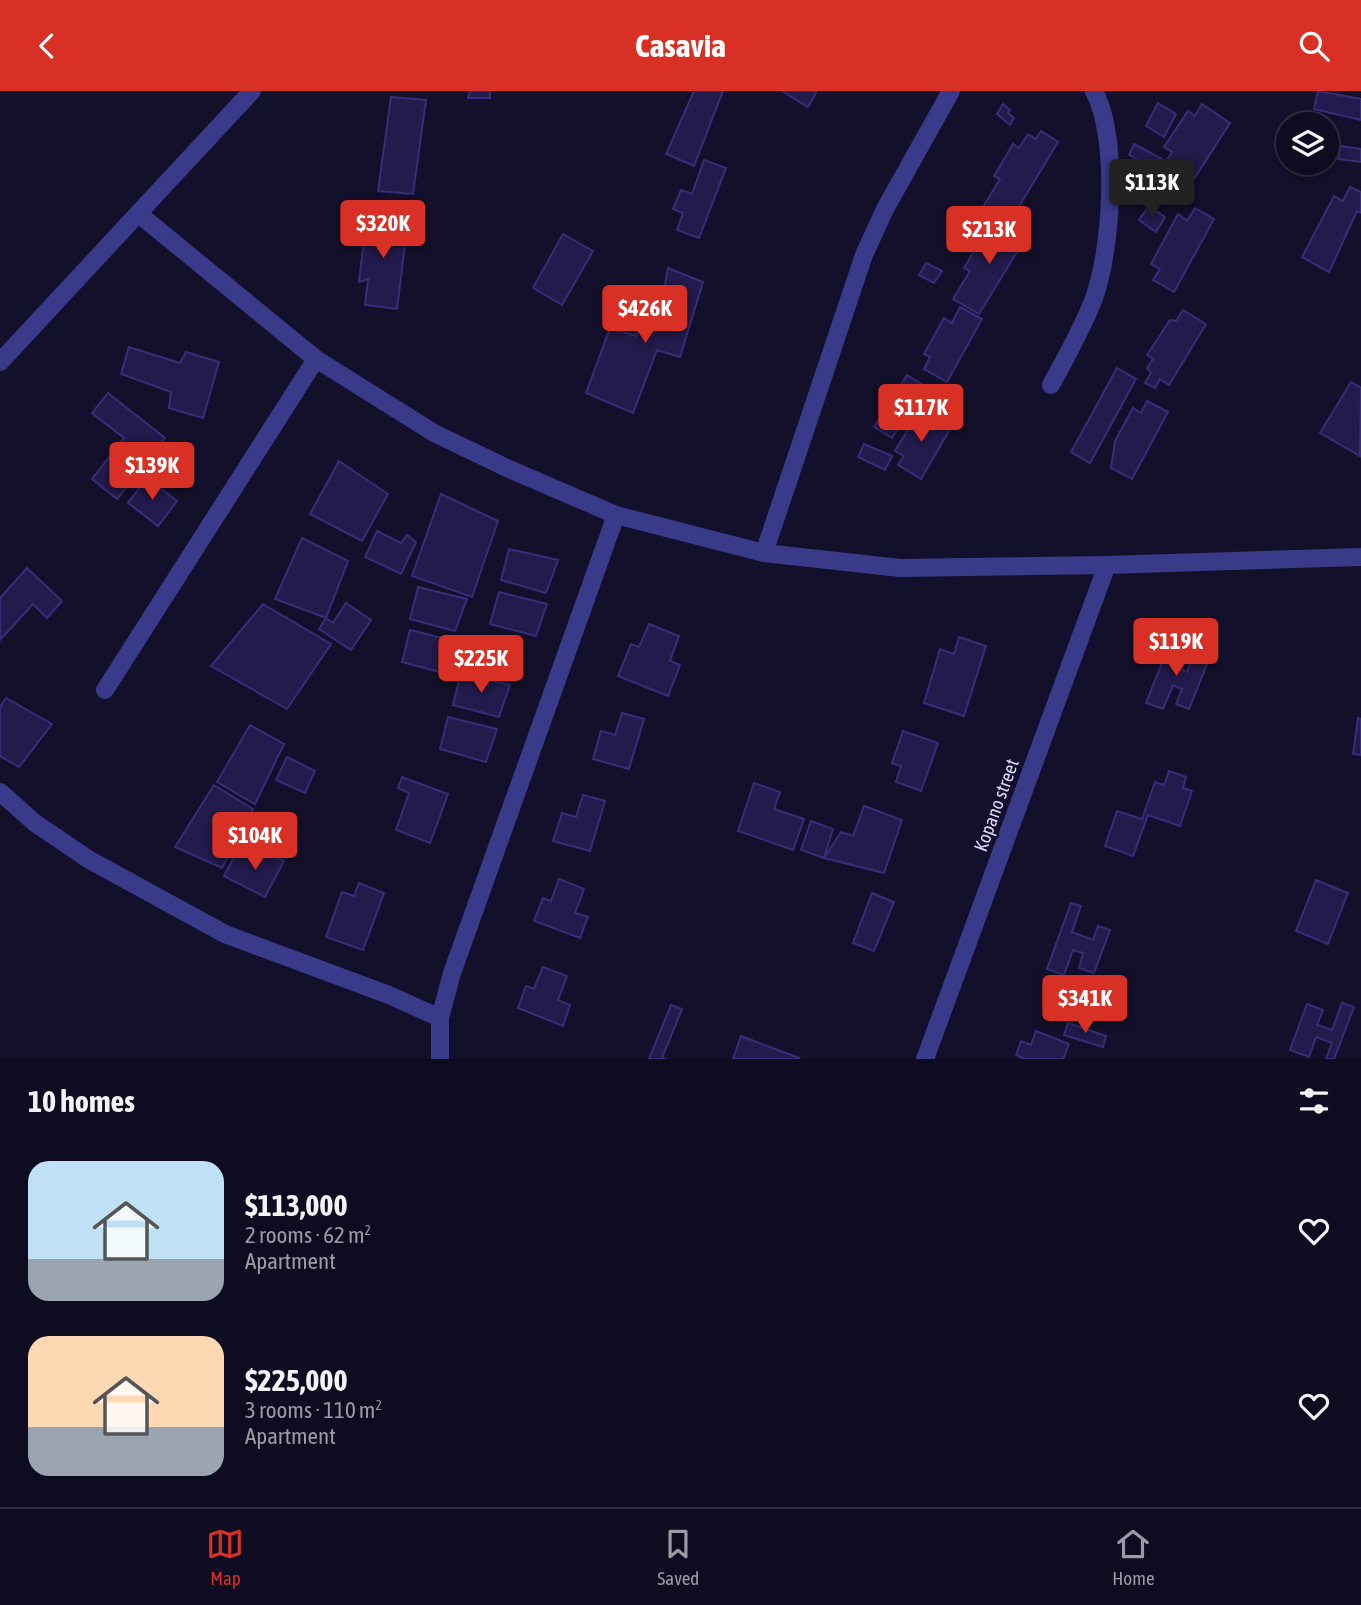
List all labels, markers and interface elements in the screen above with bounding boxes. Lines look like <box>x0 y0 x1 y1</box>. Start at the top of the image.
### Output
icon: back <box>28 27 66 65</box>
text: Casavia <box>635 27 726 64</box>
icon: search <box>1295 27 1333 65</box>
map controls <box>1276 112 1339 175</box>
button: layers <box>1276 112 1339 175</box>
pin: $113K <box>1103 159 1201 219</box>
text: $113K <box>1125 169 1179 195</box>
pin: $320K <box>334 201 432 260</box>
pin: $213K <box>940 207 1038 266</box>
text: $320K <box>356 210 410 236</box>
text: $213K <box>962 216 1016 242</box>
pin: $426K <box>596 285 694 345</box>
text: $426K <box>618 295 672 321</box>
pin: $117K <box>872 385 970 444</box>
text: $117K <box>894 394 948 420</box>
pin: $139K <box>103 443 201 502</box>
text: $139K <box>125 452 179 478</box>
pin: $119K <box>1127 619 1225 678</box>
text: $119K <box>1149 628 1203 654</box>
pin: $225K <box>432 635 530 695</box>
text: $225K <box>454 645 508 671</box>
street label: Kopano street <box>969 756 1023 854</box>
pin: $104K <box>206 813 304 872</box>
text: $104K <box>228 822 282 848</box>
pin: $341K <box>1036 975 1134 1035</box>
text: $341K <box>1058 985 1112 1011</box>
icon: filters <box>1295 1082 1333 1120</box>
text: 10 homes <box>28 1084 135 1118</box>
text: $113,000 <box>245 1188 348 1222</box>
icon: home <box>84 1189 168 1273</box>
icon: heart <box>1295 1212 1333 1250</box>
text: 2 rooms · 62 m² <box>245 1222 371 1248</box>
text: Apartment <box>245 1248 336 1274</box>
text: $225,000 <box>245 1363 348 1397</box>
icon: home <box>84 1364 168 1448</box>
icon: heart <box>1295 1387 1333 1425</box>
text: 3 rooms · 110 m² <box>245 1397 382 1423</box>
text: Apartment <box>245 1423 336 1449</box>
tab: Map <box>206 1525 244 1589</box>
tab: Saved <box>657 1525 699 1589</box>
tab: Home <box>1112 1525 1155 1589</box>

